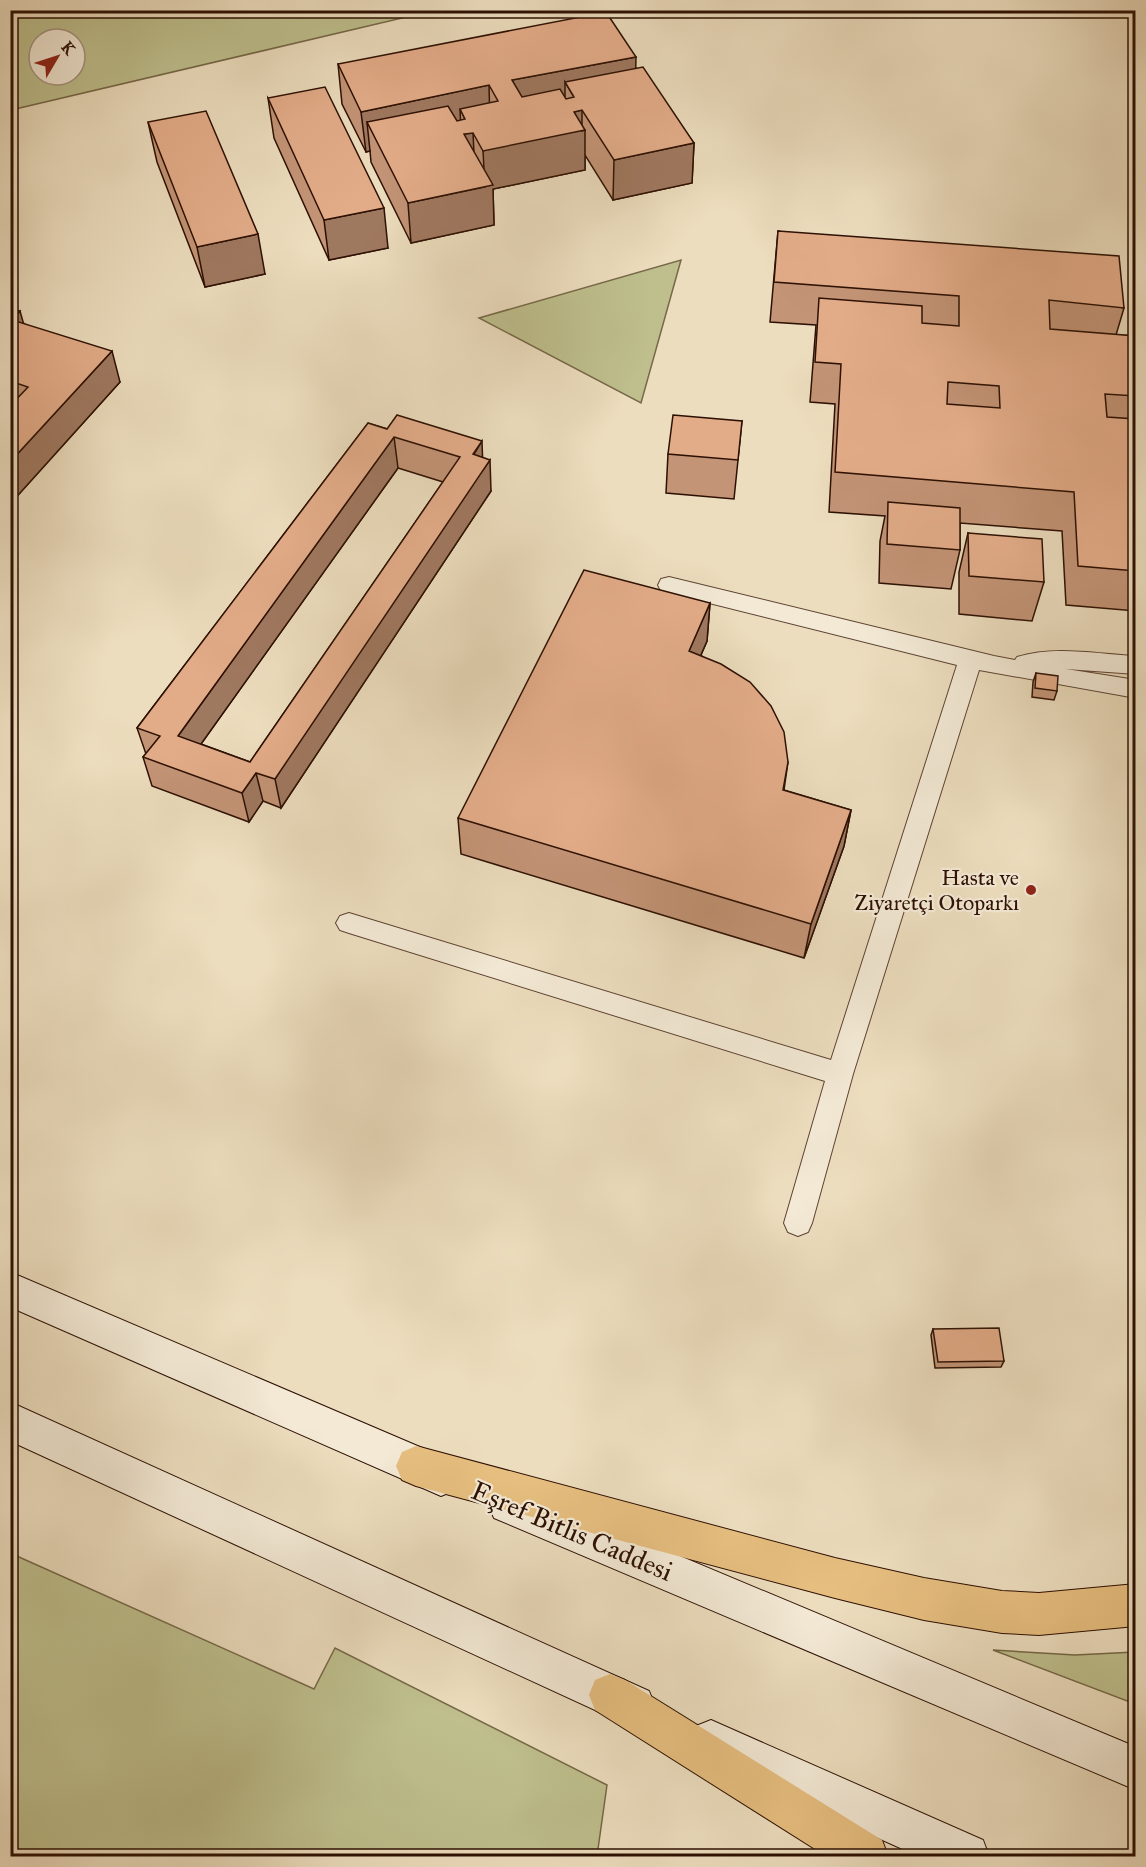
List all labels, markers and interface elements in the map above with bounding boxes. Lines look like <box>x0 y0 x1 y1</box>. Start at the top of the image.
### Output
north arrow <box>27 27 87 87</box>
text: K <box>57 37 80 59</box>
place label: Hasta ve Ziyaretçi Otoparkı <box>854 864 1019 916</box>
marker: Hasta ve Ziyaretçi Otoparkı <box>1024 883 1038 897</box>
street label: Eşref Bitlis Caddesi <box>466 1473 678 1589</box>

